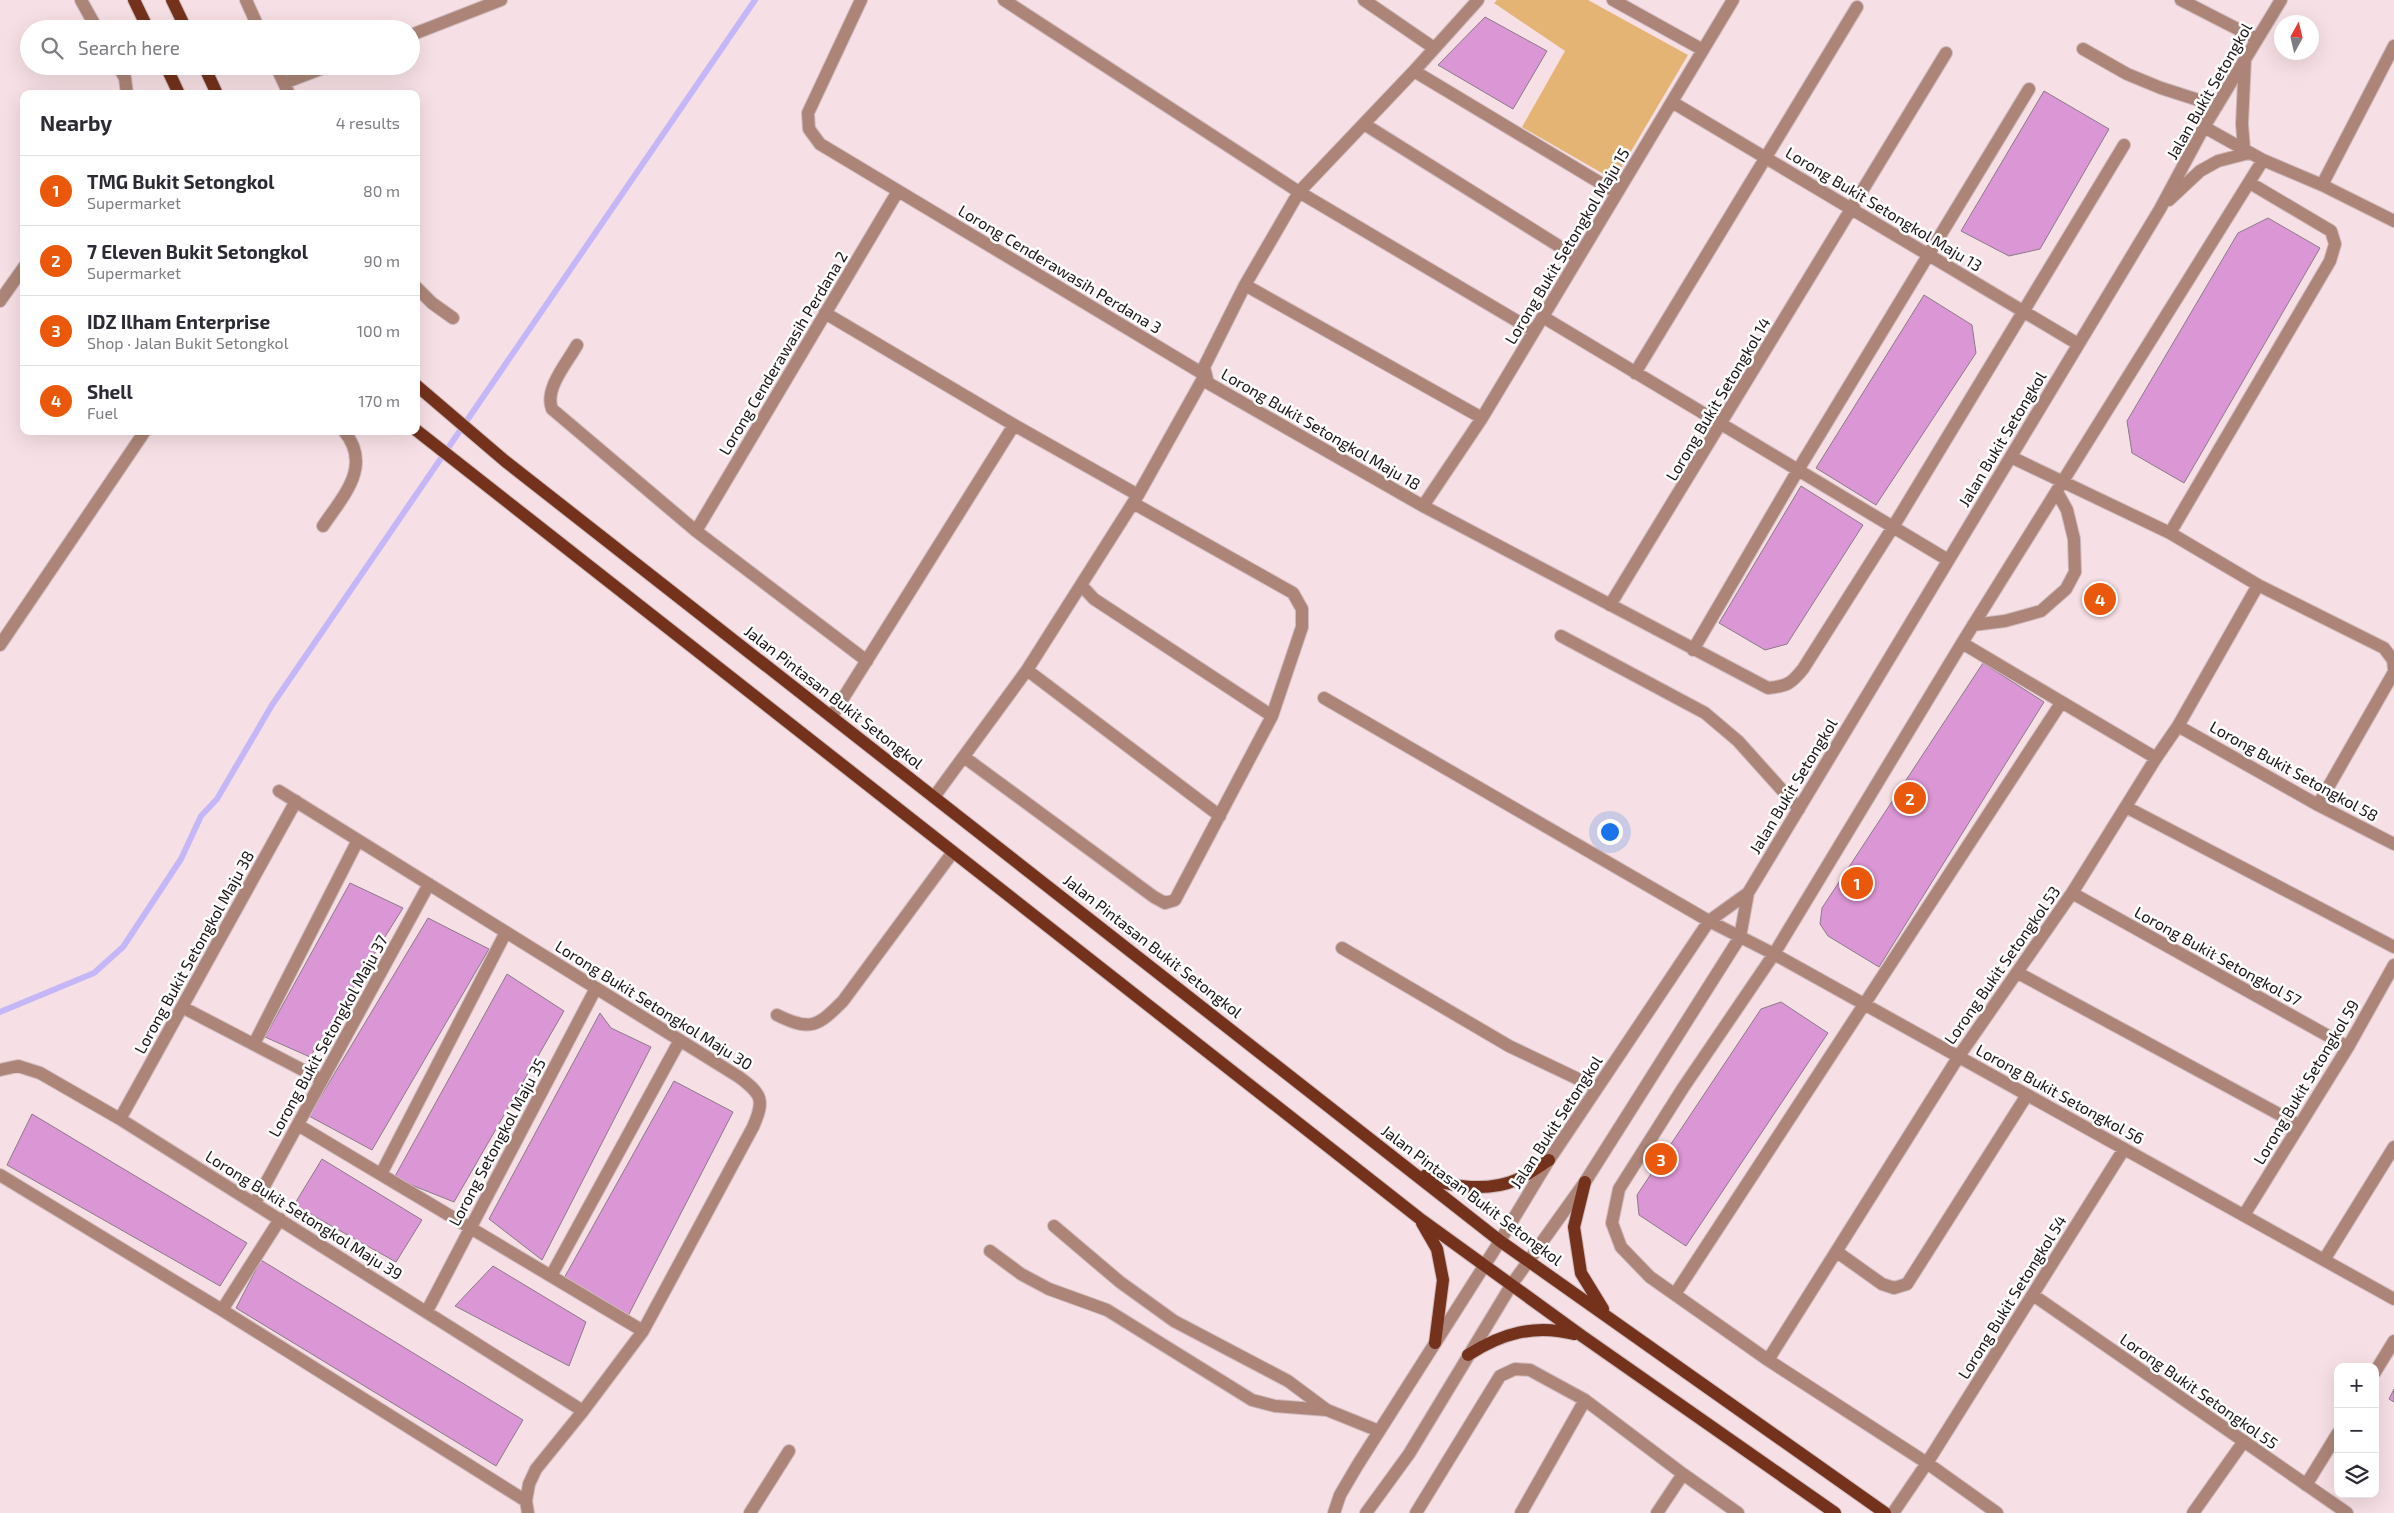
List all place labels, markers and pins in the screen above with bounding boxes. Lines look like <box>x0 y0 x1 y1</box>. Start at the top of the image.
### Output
pin: 4 <box>2084 580 2116 618</box>
pin: 2 <box>1894 779 1926 817</box>
pin: 1 <box>1841 864 1873 902</box>
pin: 3 <box>1645 1140 1677 1178</box>

